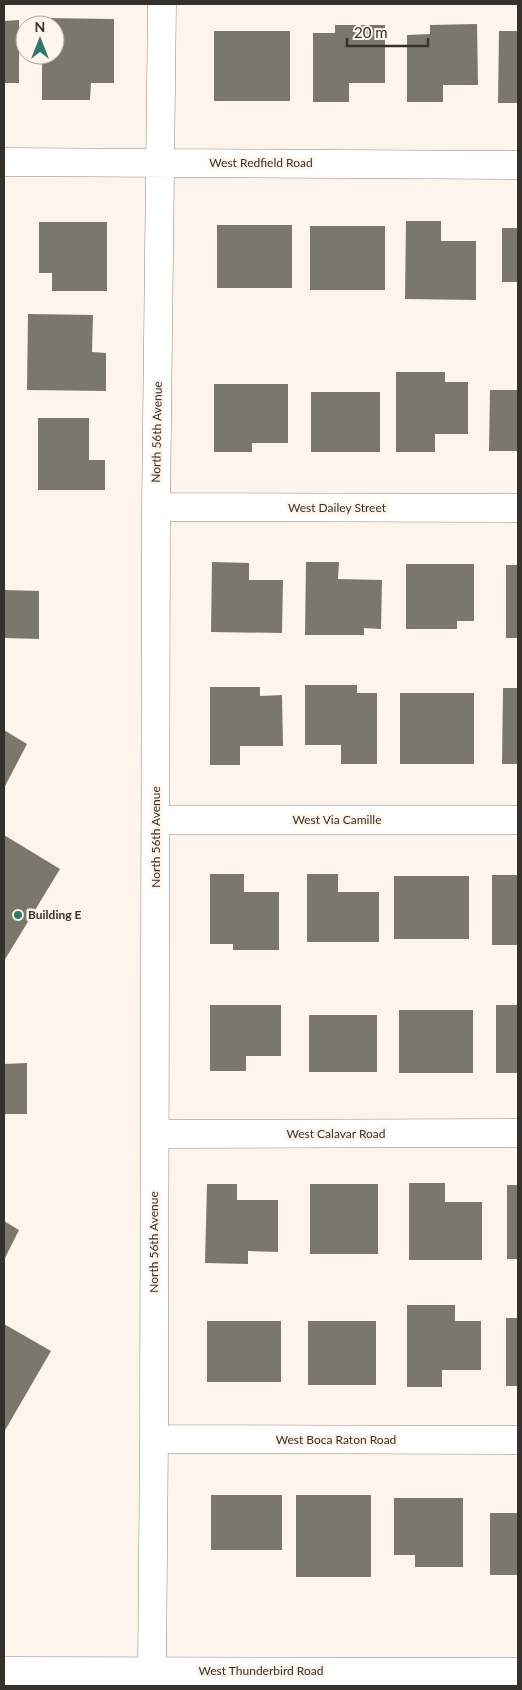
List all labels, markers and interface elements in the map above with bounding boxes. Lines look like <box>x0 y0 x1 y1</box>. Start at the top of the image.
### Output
north arrow <box>15 15 65 65</box>
scale bar <box>347 15 428 47</box>
text: N <box>35 18 45 35</box>
text: 20 m <box>354 23 388 41</box>
street label: West Redfield Road <box>209 155 313 170</box>
street label: North 56th Avenue <box>148 381 165 483</box>
street label: West Dailey Street <box>288 500 387 515</box>
street label: North 56th Avenue <box>148 786 163 888</box>
street label: West Via Camille <box>293 812 382 827</box>
place label: Building E <box>28 907 81 922</box>
marker: Building E <box>12 909 24 921</box>
street label: West Calavar Road <box>286 1126 386 1141</box>
street label: North 56th Avenue <box>146 1191 161 1293</box>
street label: West Boca Raton Road <box>276 1432 396 1447</box>
street label: West Thunderbird Road <box>199 1663 323 1678</box>

